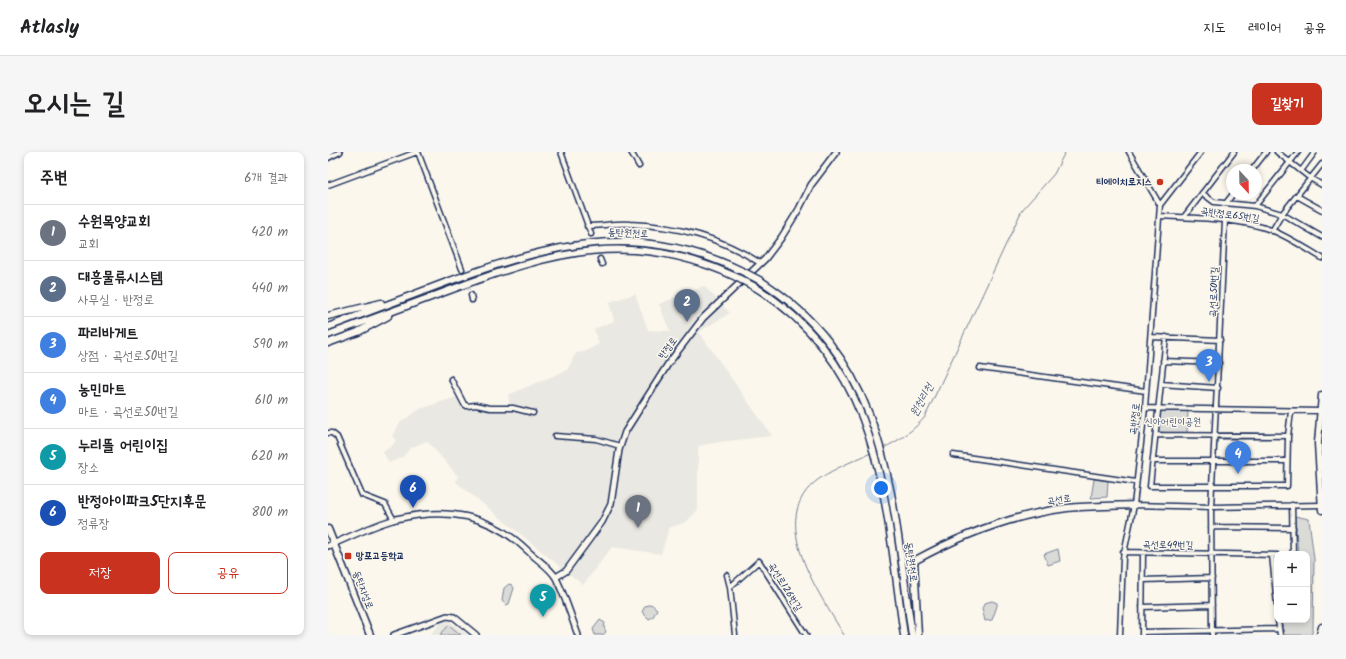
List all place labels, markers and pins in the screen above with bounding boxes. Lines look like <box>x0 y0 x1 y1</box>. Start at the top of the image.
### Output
place label: 티에이치로지스 <box>1096 174 1152 190</box>
marker: 티에이치로지스 <box>1155 177 1165 187</box>
pin: 2 <box>674 289 700 322</box>
pin: 3 <box>1196 349 1222 382</box>
pin: 4 <box>1225 441 1251 474</box>
pin: 6 <box>400 475 426 508</box>
pin: 1 <box>625 495 651 528</box>
place label: 망포고등학교 <box>356 548 404 564</box>
marker: 망포고등학교 <box>343 551 353 561</box>
pin: 5 <box>530 584 556 617</box>

